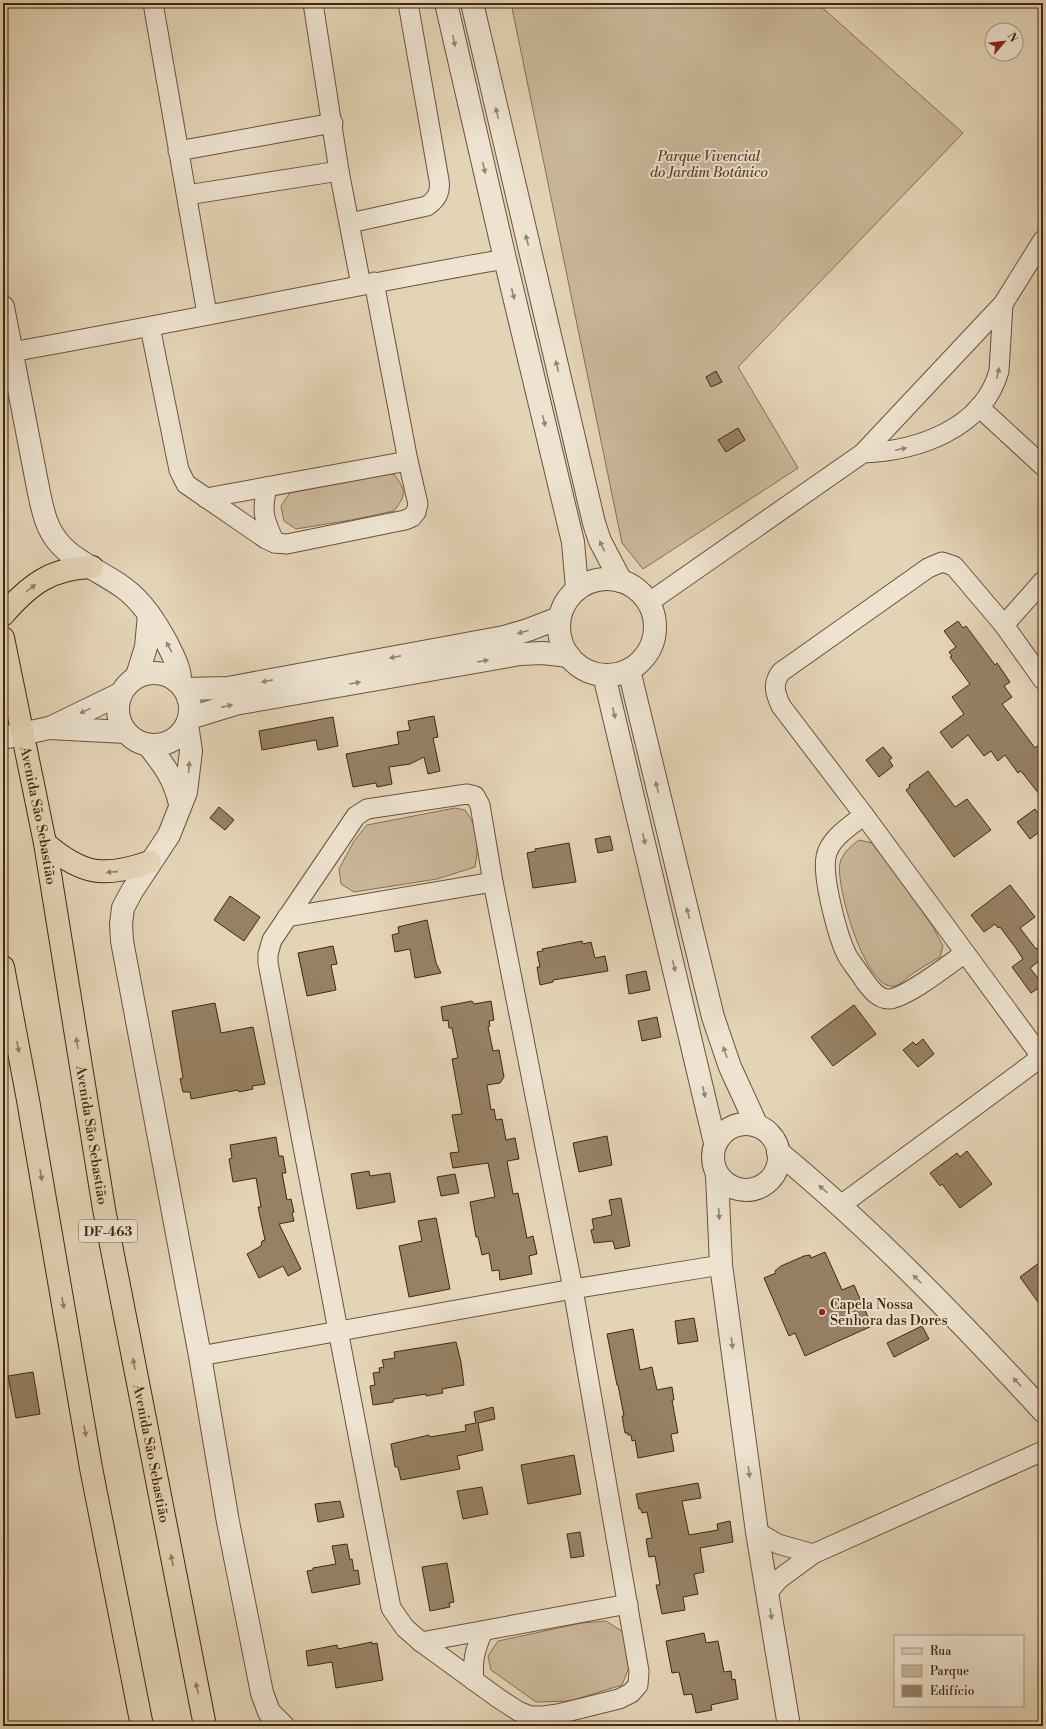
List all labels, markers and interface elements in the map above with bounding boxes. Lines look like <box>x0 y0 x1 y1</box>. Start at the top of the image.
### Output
north arrow <box>984 22 1024 62</box>
text: N <box>1004 31 1020 45</box>
one-way arrow <box>452 35 458 47</box>
one-way arrow <box>494 107 500 119</box>
park label: Parque Vivencial do Jardim Botânico <box>650 148 768 182</box>
one-way arrow <box>481 162 487 174</box>
one-way arrow <box>524 233 530 246</box>
one-way arrow <box>511 288 517 300</box>
one-way arrow <box>554 360 560 372</box>
one-way arrow <box>996 367 1002 380</box>
one-way arrow <box>541 415 547 427</box>
one-way arrow <box>895 445 907 451</box>
one-way arrow <box>599 541 605 552</box>
one-way arrow <box>25 583 36 592</box>
one-way arrow <box>516 629 528 635</box>
one-way arrow <box>165 641 172 653</box>
one-way arrow <box>389 654 401 660</box>
one-way arrow <box>477 658 489 664</box>
one-way arrow <box>261 678 273 684</box>
one-way arrow <box>349 680 361 686</box>
one-way arrow <box>221 703 233 709</box>
one-way arrow <box>611 707 617 719</box>
one-way arrow <box>79 708 91 714</box>
street label: Avenida São Sebastião <box>15 744 60 886</box>
one-way arrow <box>186 761 193 773</box>
one-way arrow <box>654 780 660 793</box>
one-way arrow <box>641 833 647 845</box>
one-way arrow <box>106 868 118 875</box>
one-way arrow <box>684 907 690 919</box>
one-way arrow <box>672 959 678 972</box>
one-way arrow <box>74 1037 80 1049</box>
one-way arrow <box>16 1041 22 1053</box>
one-way arrow <box>722 1046 728 1058</box>
street label: Avenida São Sebastião <box>71 1063 111 1206</box>
one-way arrow <box>701 1086 707 1098</box>
one-way arrow <box>38 1169 44 1181</box>
one-way arrow <box>817 1185 828 1194</box>
one-way arrow <box>716 1208 722 1221</box>
road number: DF-463 <box>79 1220 137 1242</box>
one-way arrow <box>912 1274 922 1284</box>
place label: Capela Nossa Senhora das Dores <box>830 1296 948 1330</box>
one-way arrow <box>60 1297 66 1309</box>
marker: Capela Nossa Senhora das Dores <box>817 1307 827 1317</box>
one-way arrow <box>729 1337 735 1349</box>
one-way arrow <box>131 1358 137 1370</box>
one-way arrow <box>1012 1377 1021 1388</box>
street label: Avenida São Sebastião <box>128 1382 173 1524</box>
one-way arrow <box>82 1425 88 1437</box>
one-way arrow <box>746 1466 752 1478</box>
one-way arrow <box>169 1554 175 1566</box>
one-way arrow <box>769 1608 775 1620</box>
legend <box>894 1635 1024 1707</box>
text: Rua <box>930 1644 952 1659</box>
text: Parque <box>930 1664 969 1679</box>
one-way arrow <box>194 1682 200 1694</box>
text: Edifício <box>930 1684 975 1699</box>

